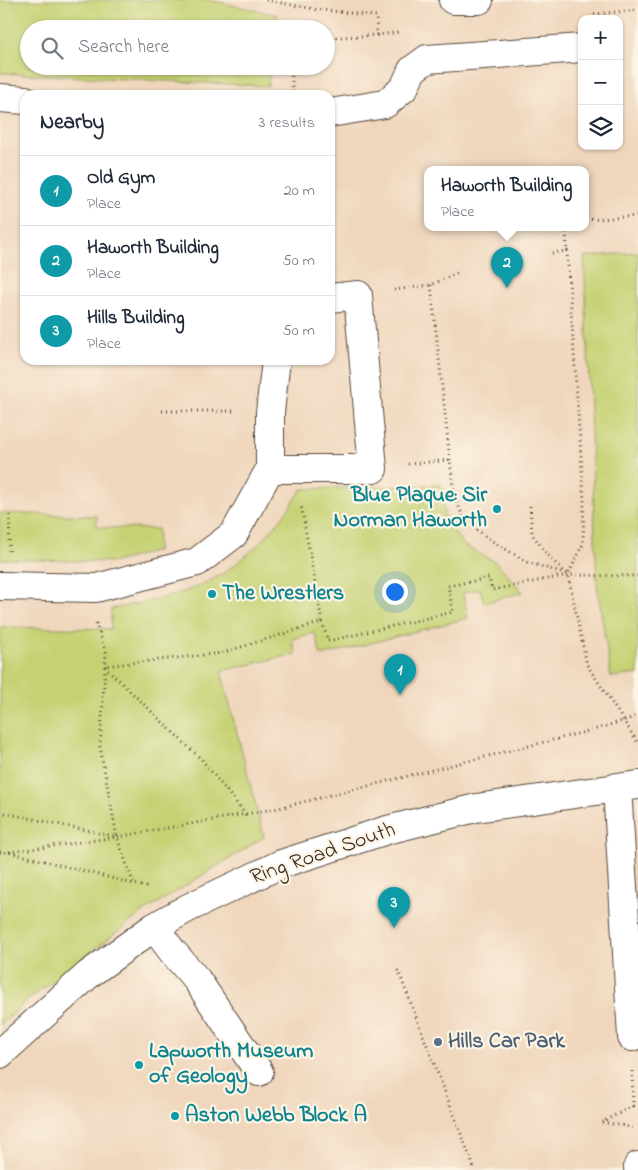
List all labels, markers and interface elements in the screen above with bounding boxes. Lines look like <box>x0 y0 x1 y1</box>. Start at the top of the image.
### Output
map controls <box>578 15 623 150</box>
button: + <box>578 15 623 60</box>
search box <box>20 20 335 75</box>
icon: search <box>38 34 66 62</box>
text: Search here <box>78 34 169 61</box>
button: − <box>578 60 623 105</box>
button: layers <box>578 105 623 150</box>
text: Nearby <box>40 108 104 138</box>
text: 3 results <box>259 111 315 135</box>
text: Old Gym <box>87 165 155 192</box>
popup <box>424 166 589 231</box>
text: Haworth Building <box>441 173 572 200</box>
text: 1 <box>53 179 59 203</box>
text: 20 m <box>284 179 315 203</box>
text: Place <box>87 192 121 216</box>
text: Place <box>441 200 475 224</box>
text: Haworth Building <box>87 235 219 262</box>
pin: 2 <box>491 247 523 288</box>
text: 2 <box>52 249 60 273</box>
text: 50 m <box>283 249 315 273</box>
text: Place <box>87 262 121 286</box>
text: Hills Building <box>87 305 185 332</box>
text: 3 <box>53 319 59 343</box>
text: 50 m <box>283 319 315 343</box>
text: Place <box>87 332 121 356</box>
place label: Blue Plaque: Sir Norman Haworth <box>334 480 488 537</box>
marker: Blue Plaque: Sir Norman Haworth <box>491 503 503 515</box>
place label: The Wrestlers <box>222 578 344 610</box>
your location <box>382 579 408 605</box>
marker: The Wrestlers <box>206 588 218 600</box>
pin: 1 <box>384 654 416 695</box>
street label: Ring Road South <box>246 814 400 895</box>
pin: 3 <box>378 887 410 928</box>
place label: Hills Car Park <box>448 1026 566 1058</box>
place label: Lapworth Museum of Geology <box>149 1036 313 1094</box>
marker: Hills Car Park <box>432 1036 444 1048</box>
marker: Lapworth Museum of Geology <box>133 1059 145 1071</box>
place label: Aston Webb Block A <box>185 1100 367 1132</box>
marker: Aston Webb Block A <box>169 1110 181 1122</box>

